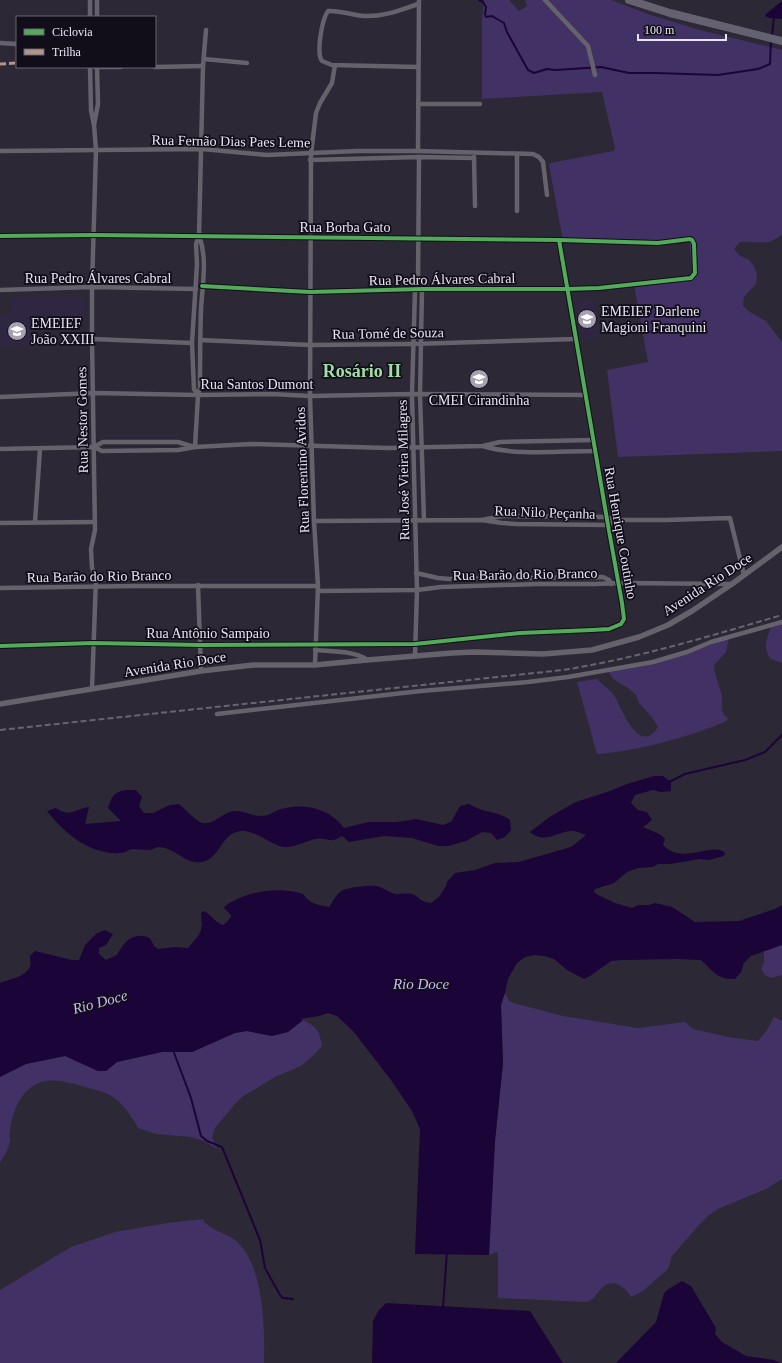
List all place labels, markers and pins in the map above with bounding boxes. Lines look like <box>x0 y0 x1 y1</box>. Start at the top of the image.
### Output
place label: EMEIEF Darlene Magioni Franquini <box>601 304 706 335</box>
school or university icon: EMEIEF Darlene Magioni Franquini <box>576 308 598 330</box>
place label: EMEIEF João XXIII <box>31 316 95 347</box>
school or university icon: EMEIEF João XXIII <box>6 320 28 342</box>
school or university icon: CMEI Cirandinha <box>468 368 490 390</box>
place label: CMEI Cirandinha <box>429 393 530 408</box>

